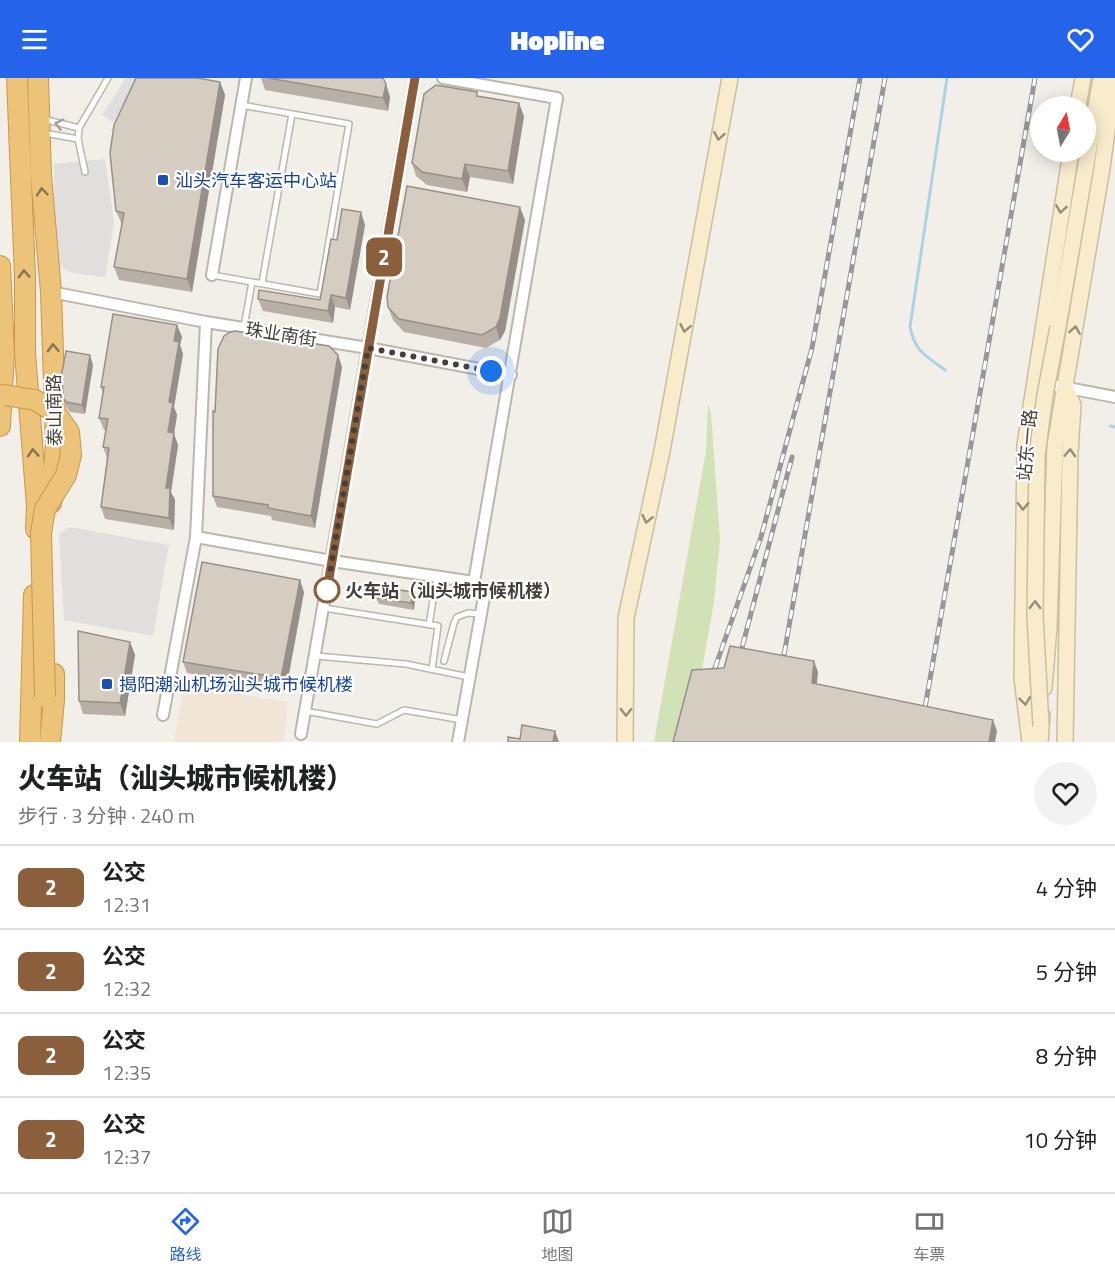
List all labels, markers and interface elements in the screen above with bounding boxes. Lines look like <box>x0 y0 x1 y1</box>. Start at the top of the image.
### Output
text: Hopline <box>511 19 604 60</box>
icon: menu <box>18 23 51 56</box>
icon: heart <box>1064 23 1097 56</box>
north arrow <box>1030 96 1096 162</box>
map controls <box>1030 96 1096 162</box>
one-way arrow <box>55 118 65 131</box>
one-way arrow <box>713 130 726 140</box>
place label: 汕头汽车客运中心站 <box>175 167 337 194</box>
marker: 汕头汽车客运中心站 <box>156 173 170 187</box>
one-way arrow <box>36 187 49 196</box>
one-way arrow <box>1056 205 1068 214</box>
line badge: 2 <box>364 238 404 276</box>
text: 2 <box>378 241 390 273</box>
one-way arrow <box>18 269 31 278</box>
street label: 珠业南街 <box>243 315 319 353</box>
one-way arrow <box>679 322 692 332</box>
one-way arrow <box>1068 325 1081 335</box>
one-way arrow <box>46 344 59 353</box>
your location <box>476 356 506 386</box>
street label: 泰山南路 <box>40 374 68 446</box>
street label: 站东一路 <box>1010 408 1044 482</box>
one-way arrow <box>27 448 40 457</box>
one-way arrow <box>1063 448 1076 457</box>
one-way arrow <box>1016 502 1029 511</box>
one-way arrow <box>642 514 655 524</box>
marker: 火车站（汕头城市候机楼） <box>314 577 340 603</box>
place label: 火车站（汕头城市候机楼） <box>345 577 561 604</box>
one-way arrow <box>1029 600 1041 609</box>
place label: 揭阳潮汕机场汕头城市候机楼 <box>119 671 353 698</box>
marker: 揭阳潮汕机场汕头城市候机楼 <box>100 677 114 691</box>
one-way arrow <box>1018 697 1030 706</box>
one-way arrow <box>620 707 632 716</box>
text: 火车站（汕头城市候机楼） <box>18 756 354 799</box>
button: heart <box>1034 762 1097 825</box>
text: 步行 · 3 分钟 · 240 m <box>18 800 195 831</box>
text: 公交 <box>102 855 146 889</box>
text: 2 <box>45 871 57 903</box>
text: 4 分钟 <box>1036 871 1097 905</box>
text: 12:31 <box>102 889 151 920</box>
text: 公交 <box>102 939 146 973</box>
text: 2 <box>45 955 57 987</box>
text: 5 分钟 <box>1036 955 1097 989</box>
text: 12:32 <box>102 973 151 1004</box>
text: 公交 <box>102 1023 146 1057</box>
text: 2 <box>45 1039 57 1071</box>
text: 8 分钟 <box>1036 1039 1097 1073</box>
text: 12:35 <box>102 1057 151 1088</box>
text: 公交 <box>102 1107 146 1141</box>
text: 2 <box>45 1123 57 1155</box>
text: 10 分钟 <box>1024 1123 1097 1157</box>
text: 12:37 <box>102 1141 151 1172</box>
tab: 路线 <box>169 1205 202 1266</box>
tab: 地图 <box>541 1205 574 1266</box>
tab: 车票 <box>913 1205 946 1266</box>

